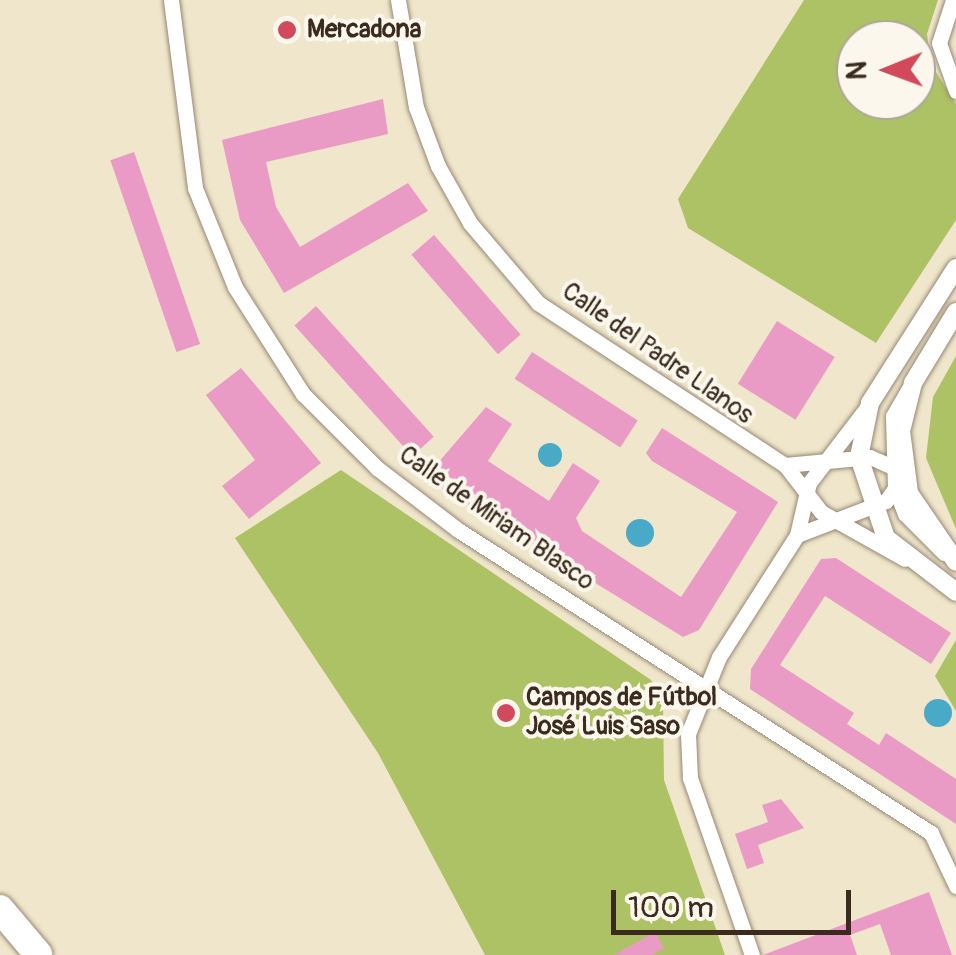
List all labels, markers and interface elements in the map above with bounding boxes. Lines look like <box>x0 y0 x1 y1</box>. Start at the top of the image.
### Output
place label: Mercadona <box>307 15 421 45</box>
marker: Mercadona <box>276 19 298 41</box>
north arrow <box>836 20 936 120</box>
text: N <box>840 61 875 80</box>
street label: Calle del Padre Llanos <box>556 277 758 431</box>
street label: Calle de Miriam Blasco <box>393 440 599 598</box>
place label: Campos de Fútbol José Luis Saso <box>526 684 717 743</box>
marker: Campos de Fútbol José Luis Saso <box>495 702 517 724</box>
scale bar <box>616 870 856 932</box>
text: 100 m <box>628 889 714 926</box>

